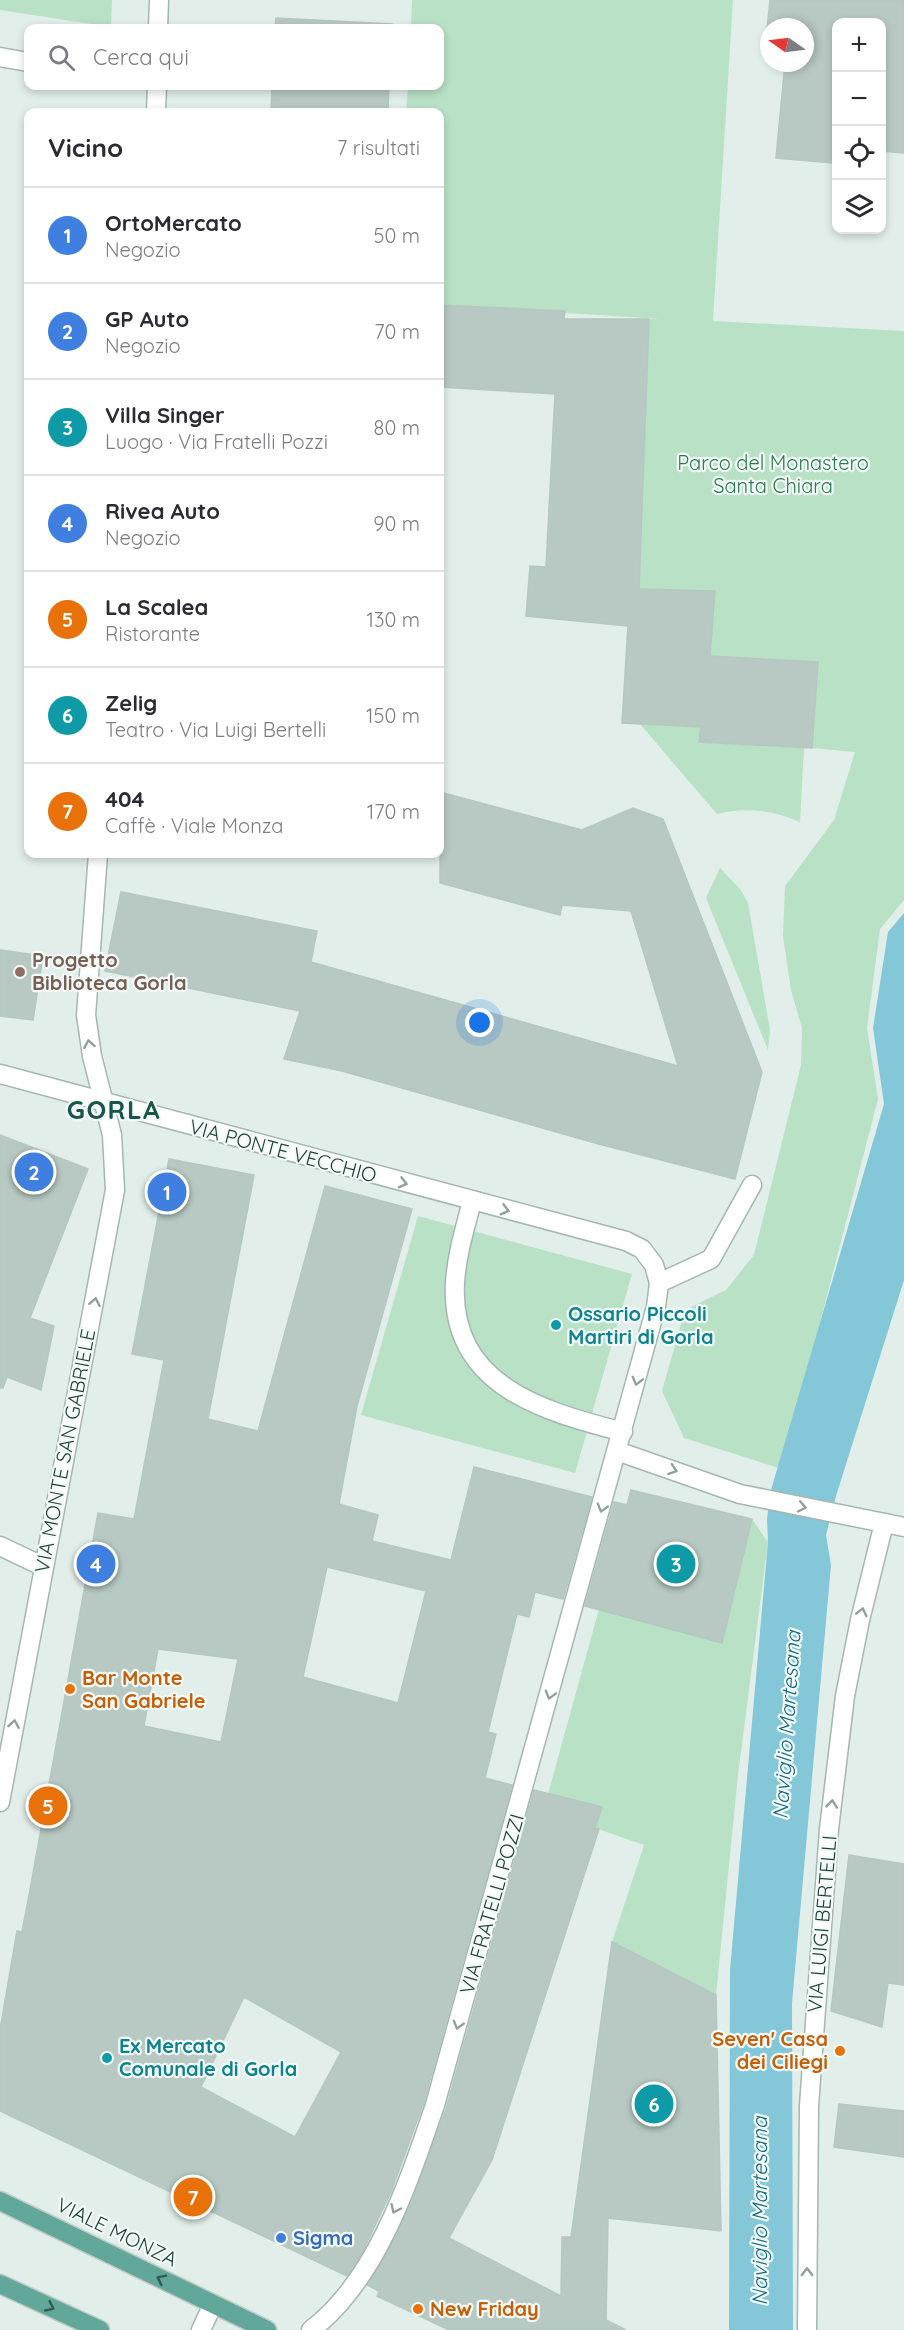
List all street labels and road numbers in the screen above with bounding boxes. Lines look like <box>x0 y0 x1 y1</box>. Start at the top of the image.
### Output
street label: VIA PONTE VECCHIO <box>187 1113 380 1188</box>
street label: VIA MONTE SAN GABRIELE <box>29 1327 100 1575</box>
street label: VIA FRATELLI POZZI <box>454 1811 529 1997</box>
street label: VIA LUIGI BERTELLI <box>801 1834 842 2014</box>
street label: VIALE MONZA <box>53 2192 182 2272</box>

